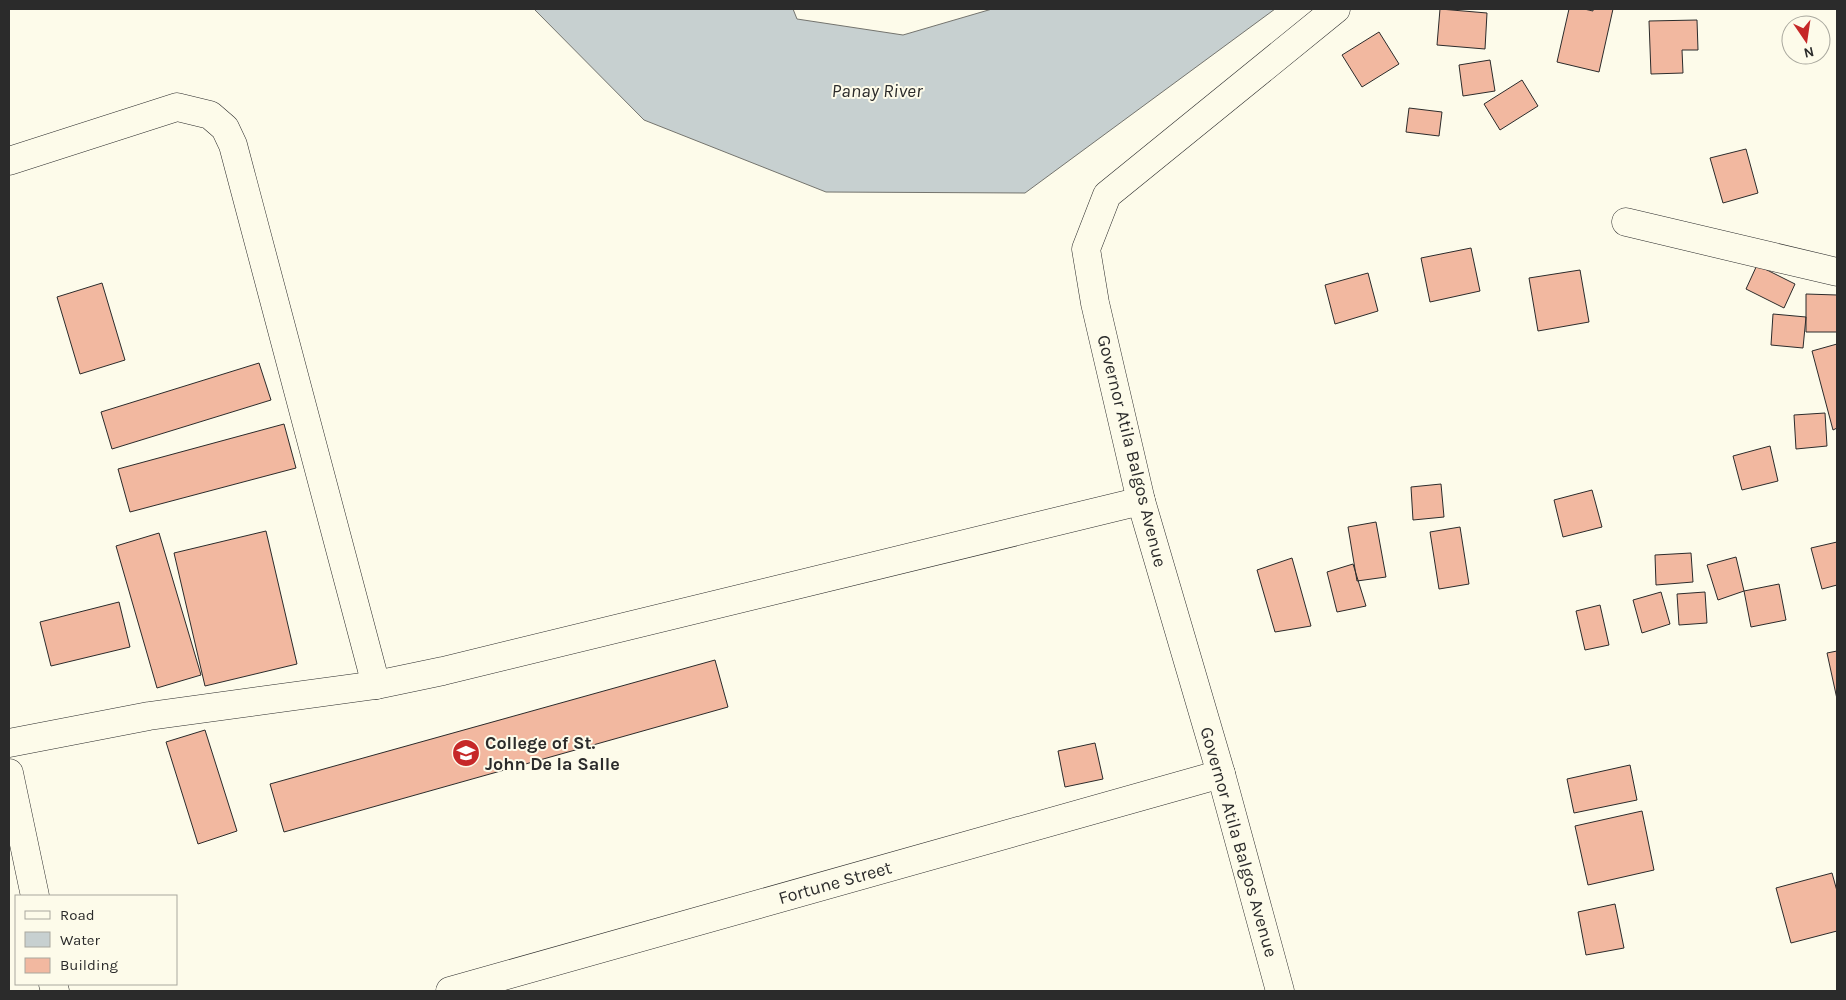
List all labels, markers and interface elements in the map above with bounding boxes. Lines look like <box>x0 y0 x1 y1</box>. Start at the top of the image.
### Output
north arrow <box>1781 15 1831 65</box>
text: N <box>1802 43 1816 62</box>
water label: Panay River <box>832 80 924 102</box>
street label: Governor Atila Balgos Avenue <box>1092 333 1172 569</box>
street label: Governor Atila Balgos Avenue <box>1196 724 1282 960</box>
place label: College of St. John De la Salle <box>485 732 620 775</box>
school or university icon: College of St. John De la Salle <box>451 738 481 768</box>
street label: Fortune Street <box>776 856 894 909</box>
legend <box>15 895 178 985</box>
text: Road <box>60 906 95 924</box>
text: Water <box>60 931 101 949</box>
text: Building <box>60 956 118 974</box>

